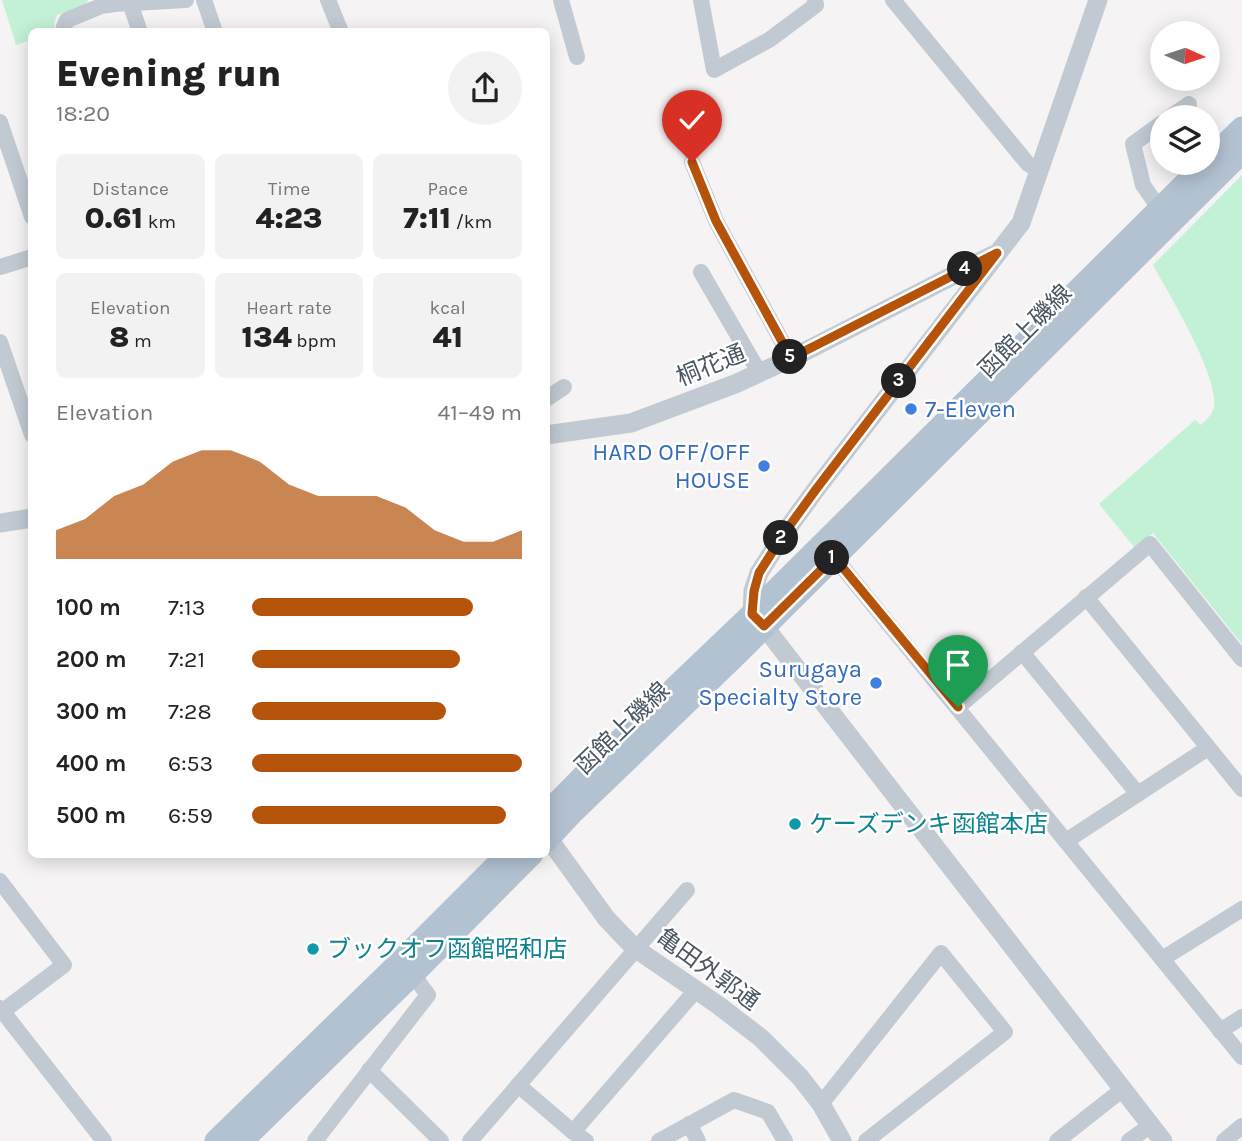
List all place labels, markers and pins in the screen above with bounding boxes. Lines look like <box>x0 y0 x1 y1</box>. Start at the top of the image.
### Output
pin <box>662 90 722 162</box>
pin: 4 <box>948 252 982 286</box>
pin: 5 <box>772 340 808 374</box>
pin: 3 <box>881 364 916 398</box>
place label: 7-Eleven <box>925 395 1016 423</box>
marker: 7-Eleven <box>903 401 919 417</box>
place label: HARD OFF/OFF HOUSE <box>592 438 750 494</box>
marker: HARD OFF/OFF HOUSE <box>756 458 772 474</box>
pin: 2 <box>764 520 798 556</box>
pin: 1 <box>814 540 850 576</box>
pin <box>928 635 988 707</box>
place label: Surugaya Specialty Store <box>698 655 862 711</box>
marker: Surugaya Specialty Store <box>868 675 884 691</box>
place label: ケーズデンキ函館本店 <box>809 810 1048 838</box>
marker: ケーズデンキ函館本店 <box>787 816 803 832</box>
place label: ブックオフ函館昭和店 <box>327 935 567 963</box>
marker: ブックオフ函館昭和店 <box>305 941 321 957</box>

